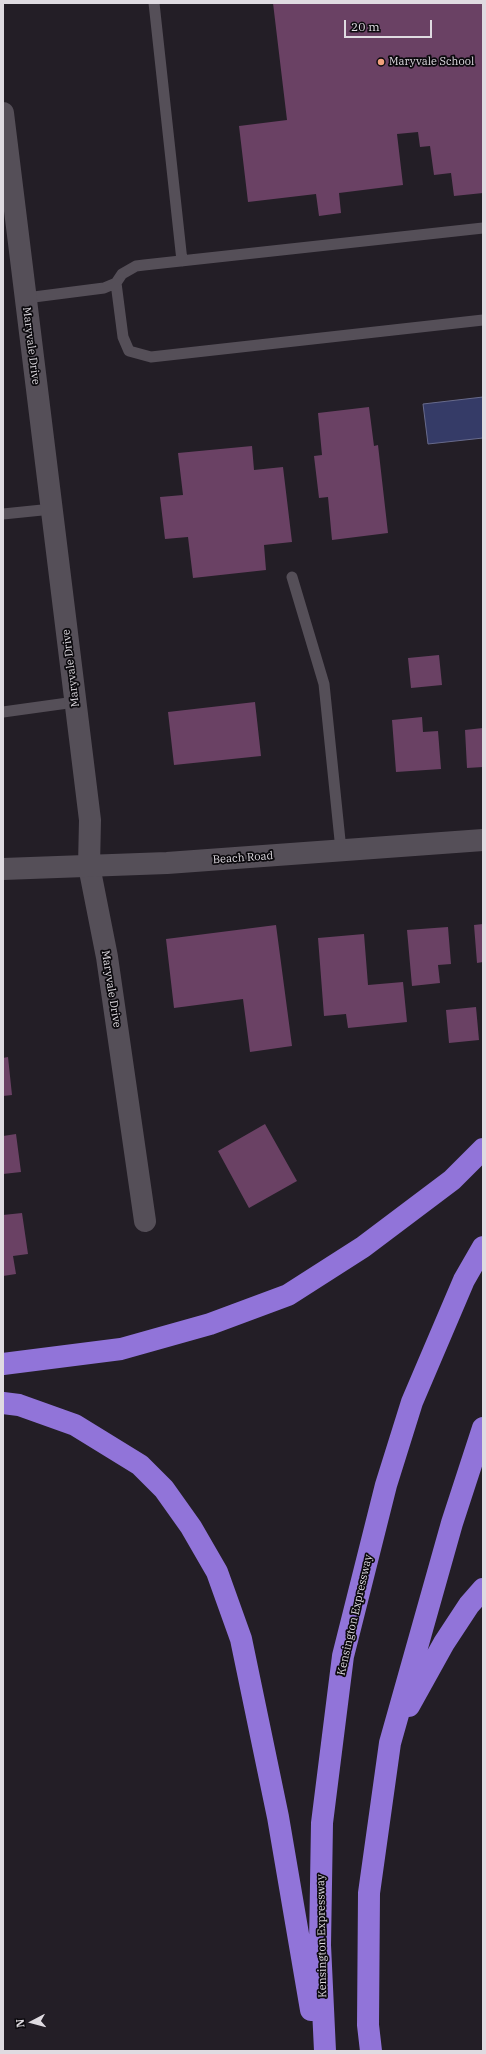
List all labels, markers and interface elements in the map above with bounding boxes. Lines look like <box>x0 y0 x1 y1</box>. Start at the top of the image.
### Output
scale bar <box>346 12 434 38</box>
text: 20 m <box>351 19 380 34</box>
place label: Maryvale School <box>389 55 474 69</box>
marker: Maryvale School <box>376 57 386 67</box>
street label: Maryvale Drive <box>20 306 42 386</box>
street label: Maryvale Drive <box>60 628 82 708</box>
street label: Beach Road <box>212 849 274 867</box>
street label: Maryvale Drive <box>98 949 124 1029</box>
street label: Kensington Expressway <box>335 1553 375 1677</box>
street label: Kensington Expressway <box>314 1874 330 1998</box>
north arrow <box>12 2002 52 2042</box>
text: N <box>13 2018 27 2028</box>

